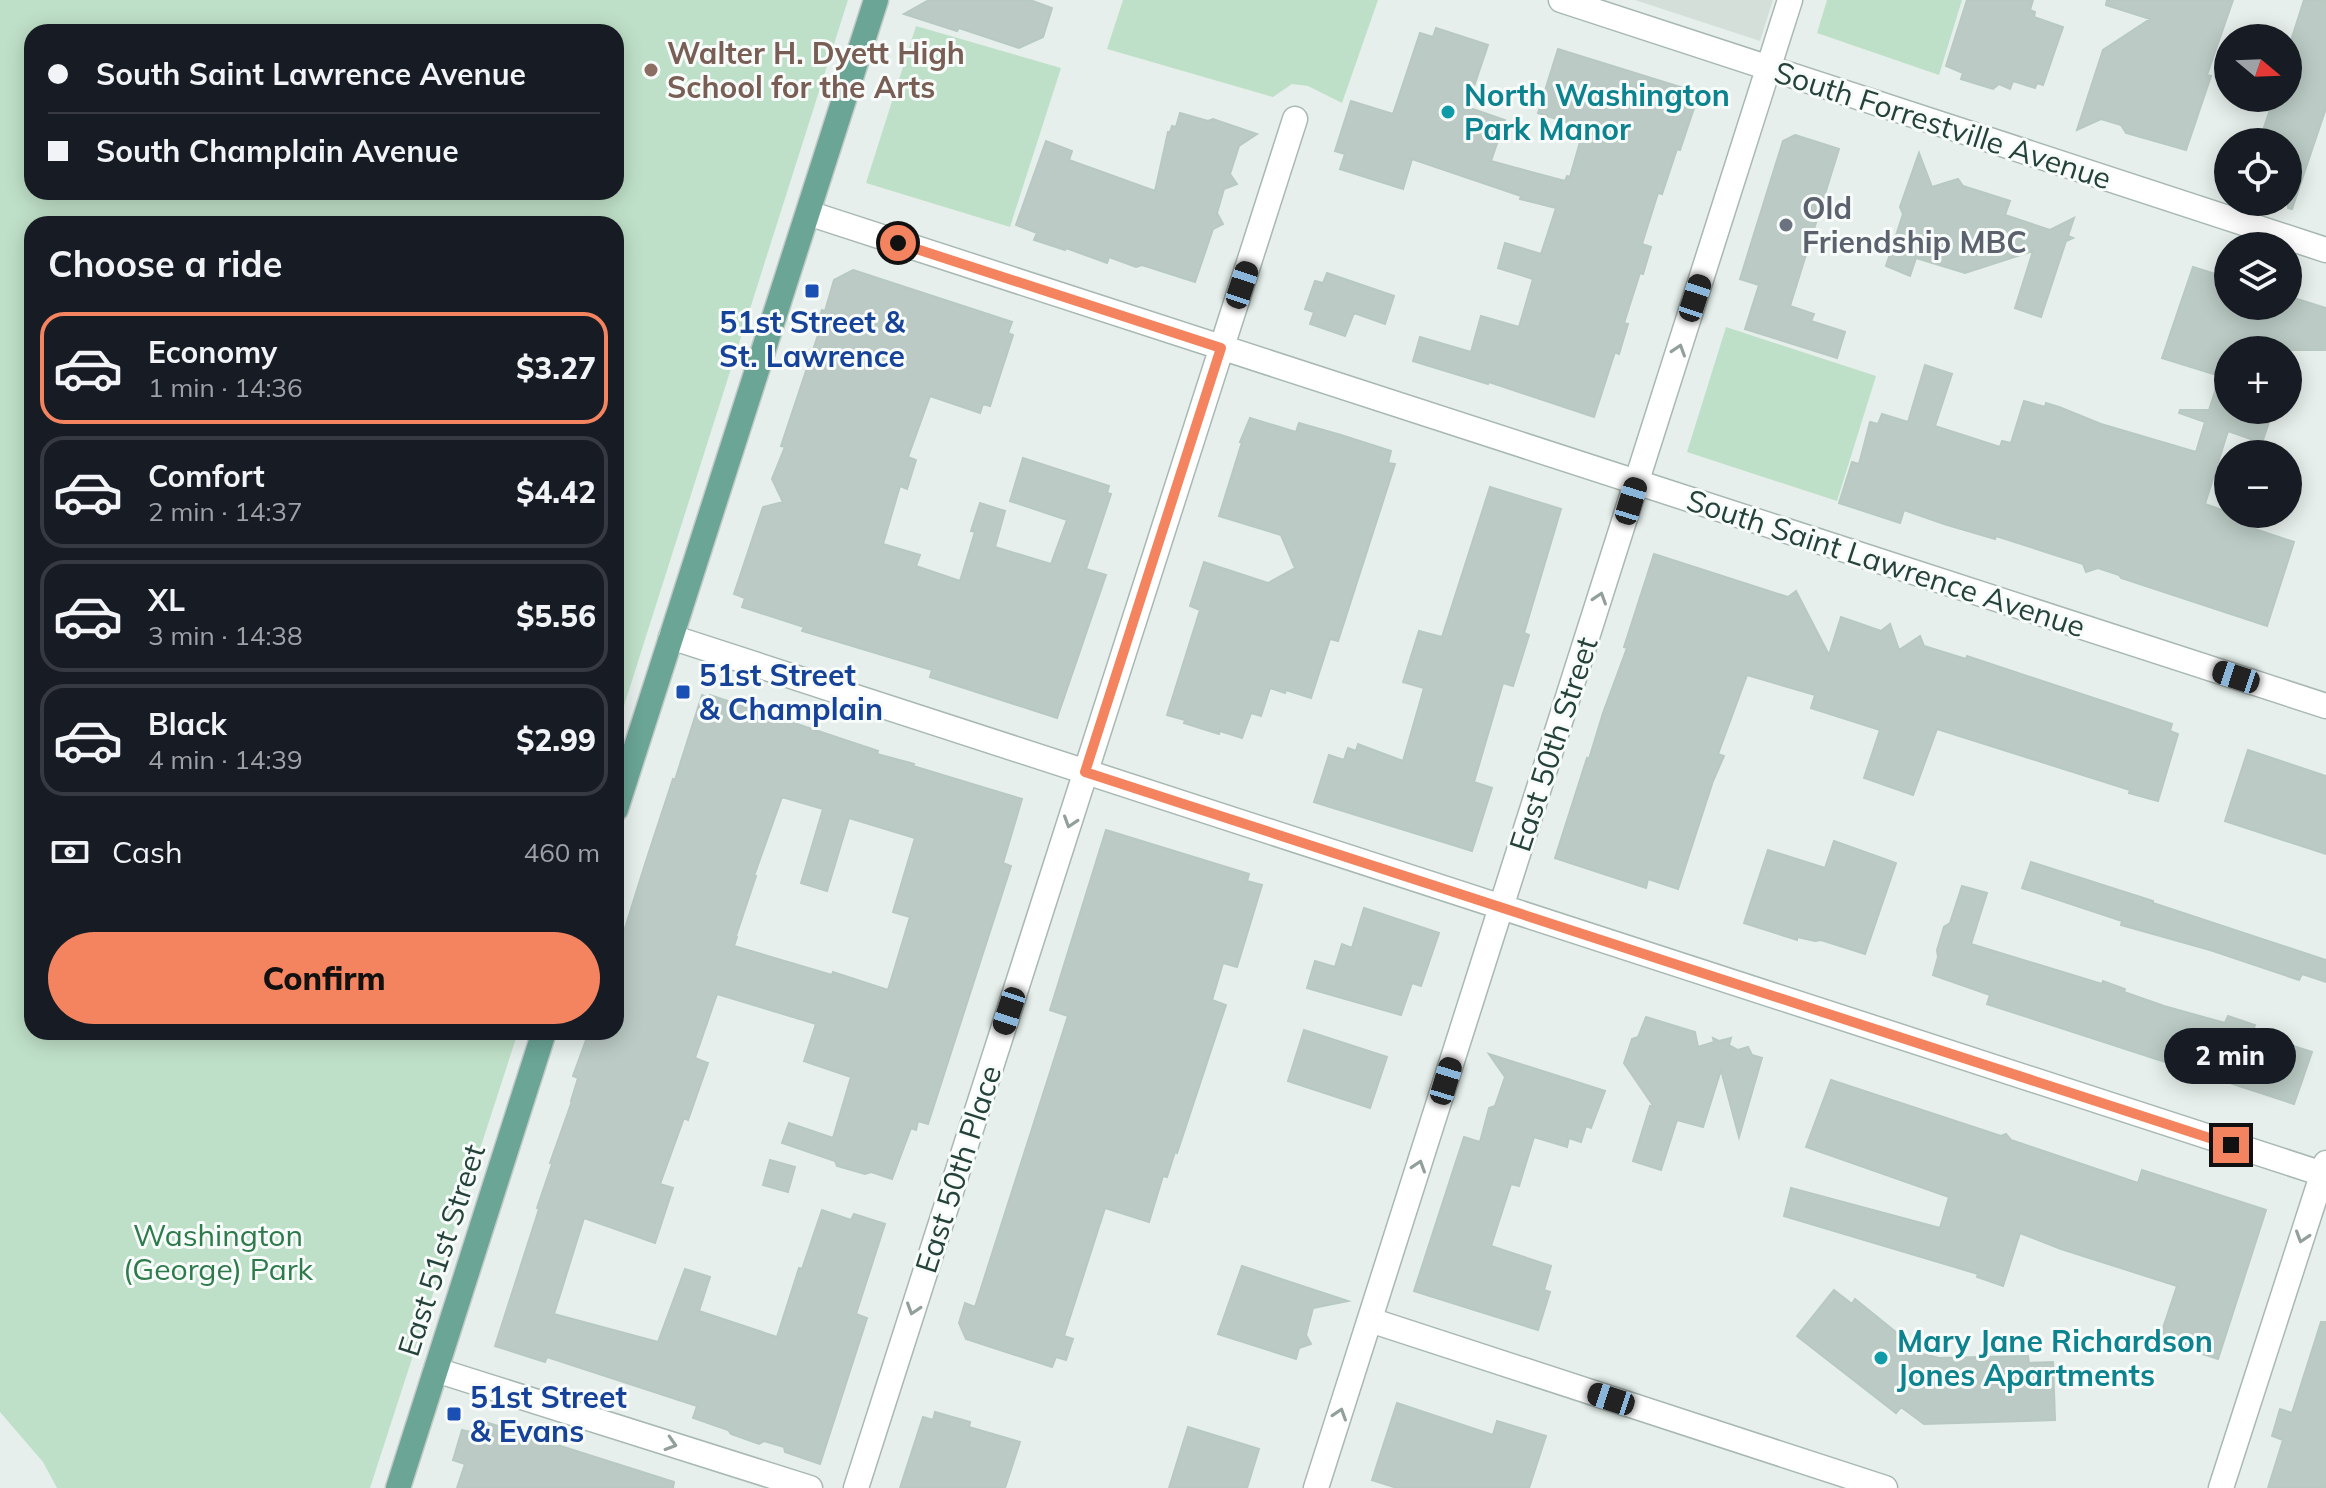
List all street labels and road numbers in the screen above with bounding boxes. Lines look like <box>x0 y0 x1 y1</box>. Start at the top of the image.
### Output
street label: South Forrestville Avenue <box>1770 53 2116 197</box>
street label: South Saint Lawrence Avenue <box>1682 481 2090 645</box>
street label: East 50th Street <box>1500 632 1606 856</box>
street label: East 50th Place <box>907 1060 1009 1278</box>
street label: East 51st Street <box>389 1139 493 1361</box>

